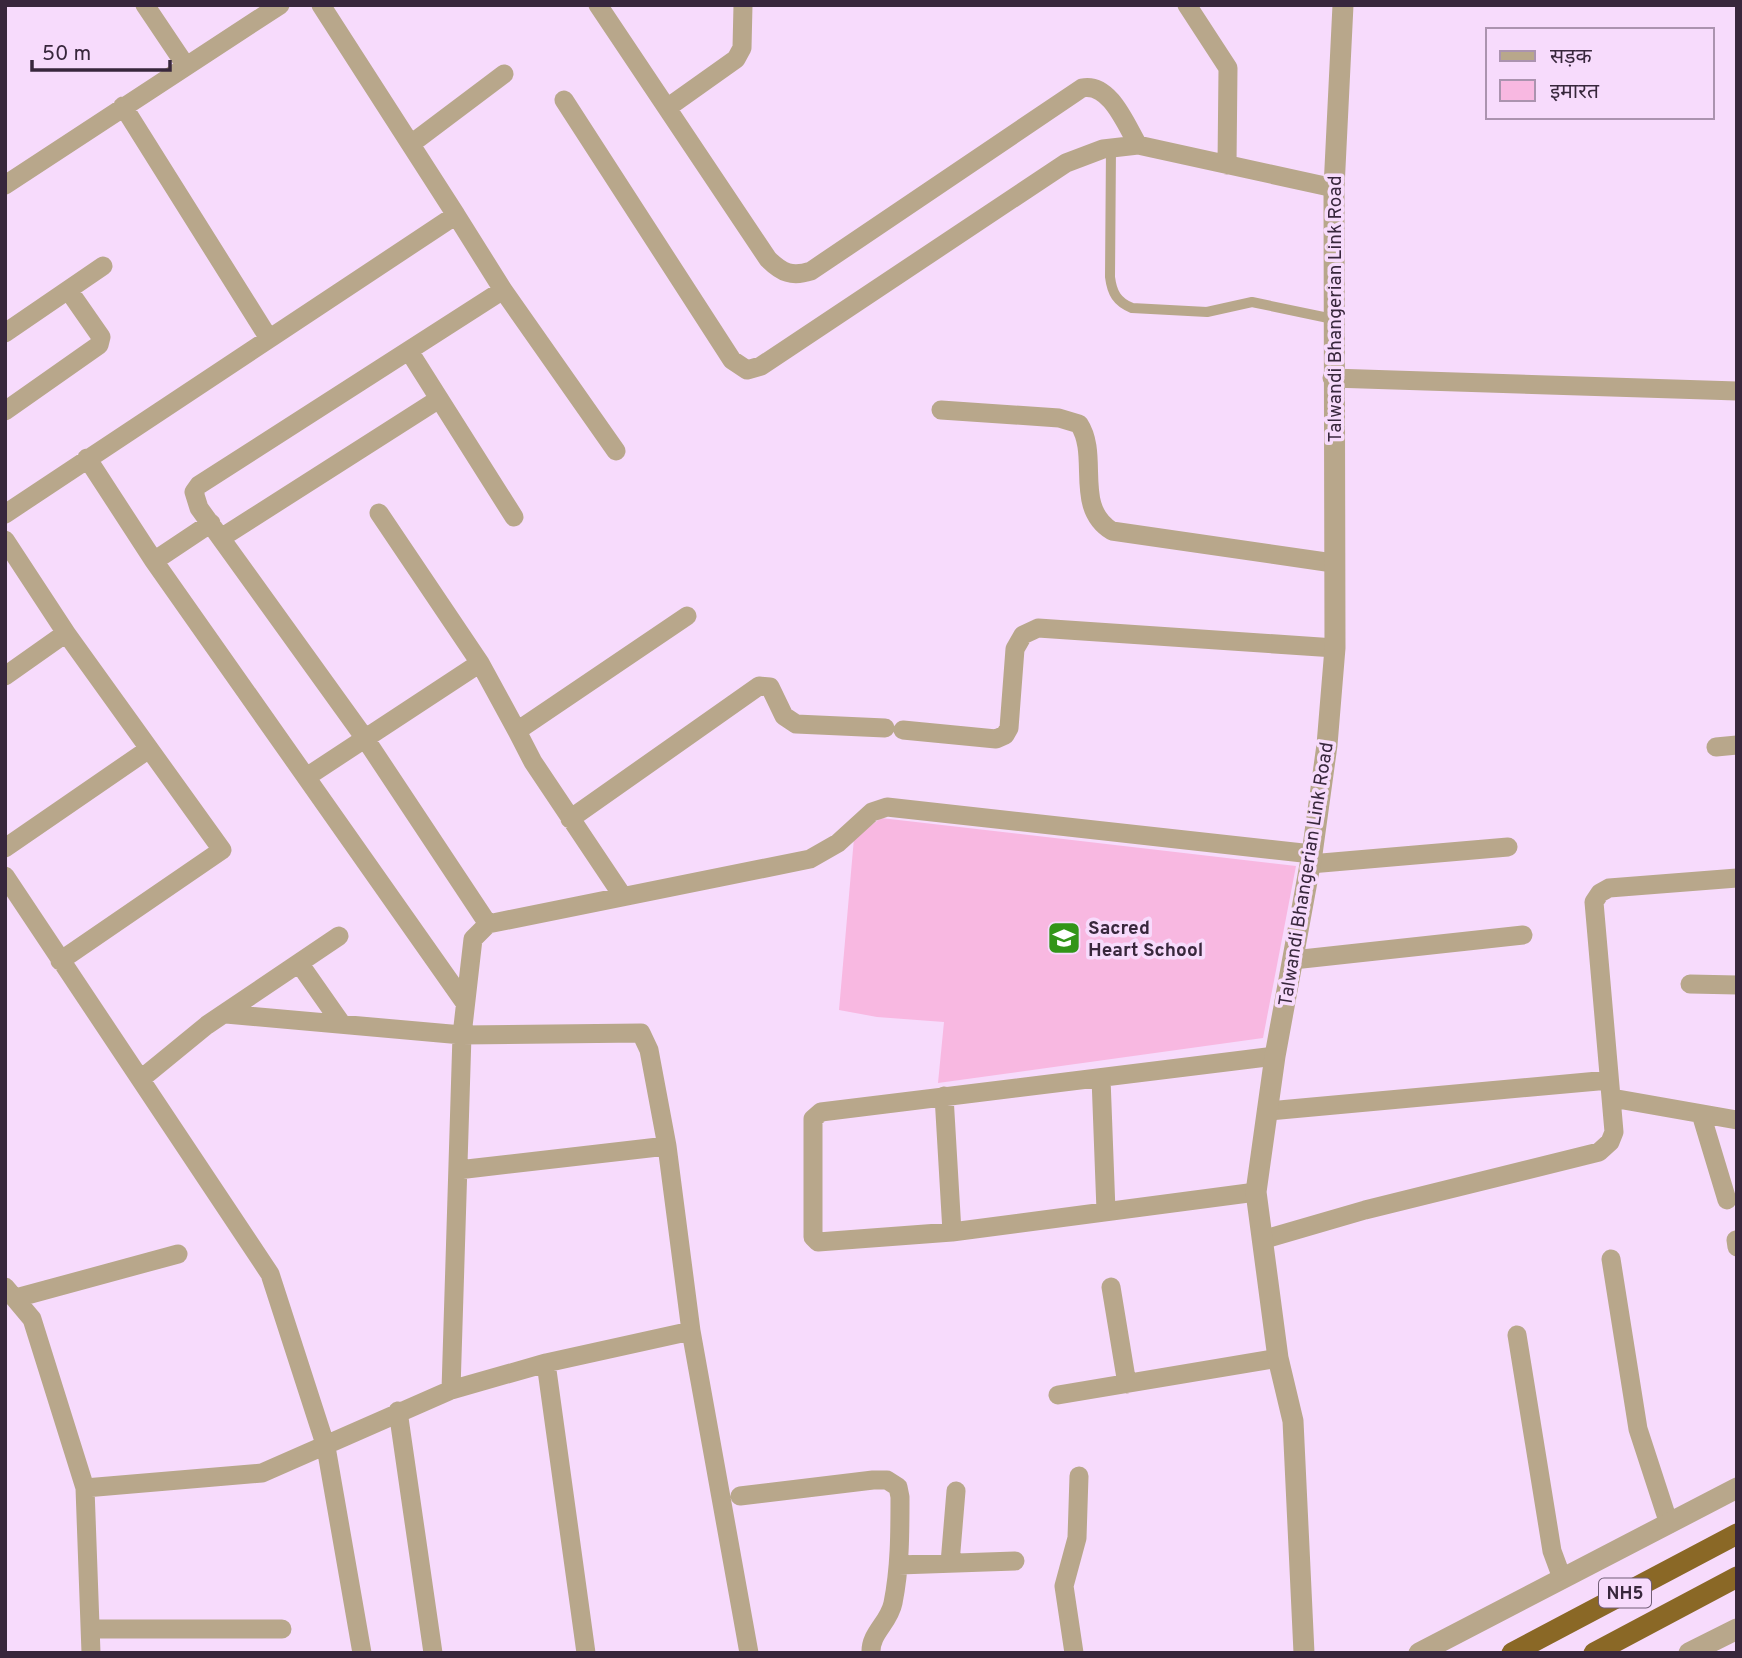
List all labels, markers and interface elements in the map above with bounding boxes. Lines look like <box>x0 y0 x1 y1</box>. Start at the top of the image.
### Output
scale bar <box>32 28 170 72</box>
legend <box>1486 28 1714 119</box>
text: 50 m <box>42 41 91 68</box>
text: सड़क <box>1550 44 1592 71</box>
text: इमारत <box>1550 79 1600 106</box>
street label: Talwandi Bhangerian Link Road <box>1324 175 1348 443</box>
street label: Talwandi Bhangerian Link Road <box>1274 741 1340 1008</box>
place label: Sacred Heart School <box>1088 917 1203 963</box>
school or university icon: Sacred Heart School <box>1045 919 1083 957</box>
road number: NH5 <box>1599 1578 1651 1608</box>

